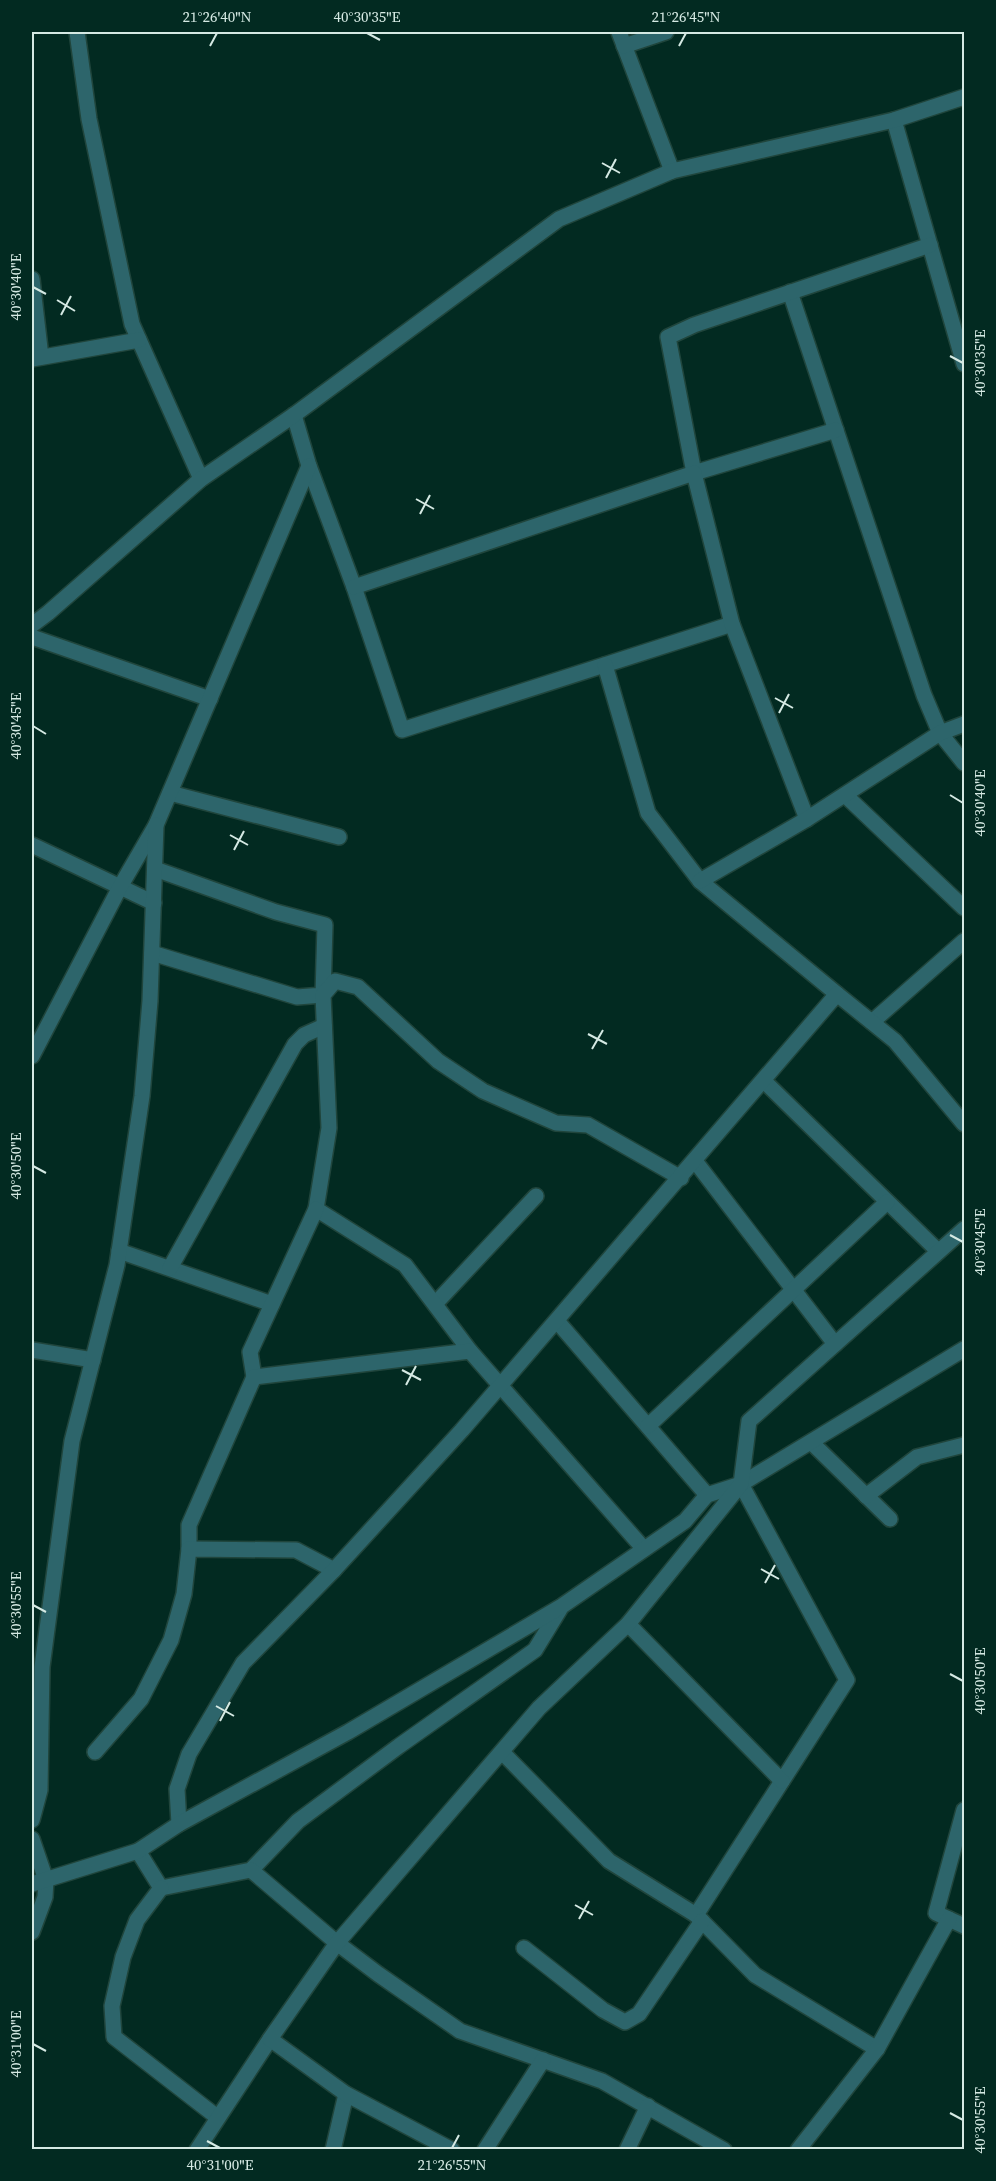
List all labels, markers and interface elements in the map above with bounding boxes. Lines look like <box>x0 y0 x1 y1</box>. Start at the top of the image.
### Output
text: 21°26'40"N <box>182 6 252 27</box>
text: 40°30'35"E <box>333 6 401 27</box>
text: 21°26'45"N <box>651 6 721 27</box>
text: 40°30'40"E <box>5 253 26 321</box>
text: 40°30'35"E <box>969 329 990 397</box>
text: 40°30'45"E <box>5 692 26 760</box>
text: 40°30'40"E <box>969 769 990 837</box>
text: 40°30'50"E <box>5 1132 26 1200</box>
text: 40°30'45"E <box>969 1208 990 1276</box>
text: 40°30'55"E <box>5 1571 26 1639</box>
text: 40°30'50"E <box>969 1647 990 1715</box>
text: 40°31'00"E <box>5 2010 26 2078</box>
text: 40°30'55"E <box>969 2086 990 2154</box>
text: 40°31'00"E <box>186 2154 254 2175</box>
text: 21°26'55"N <box>417 2154 487 2175</box>

